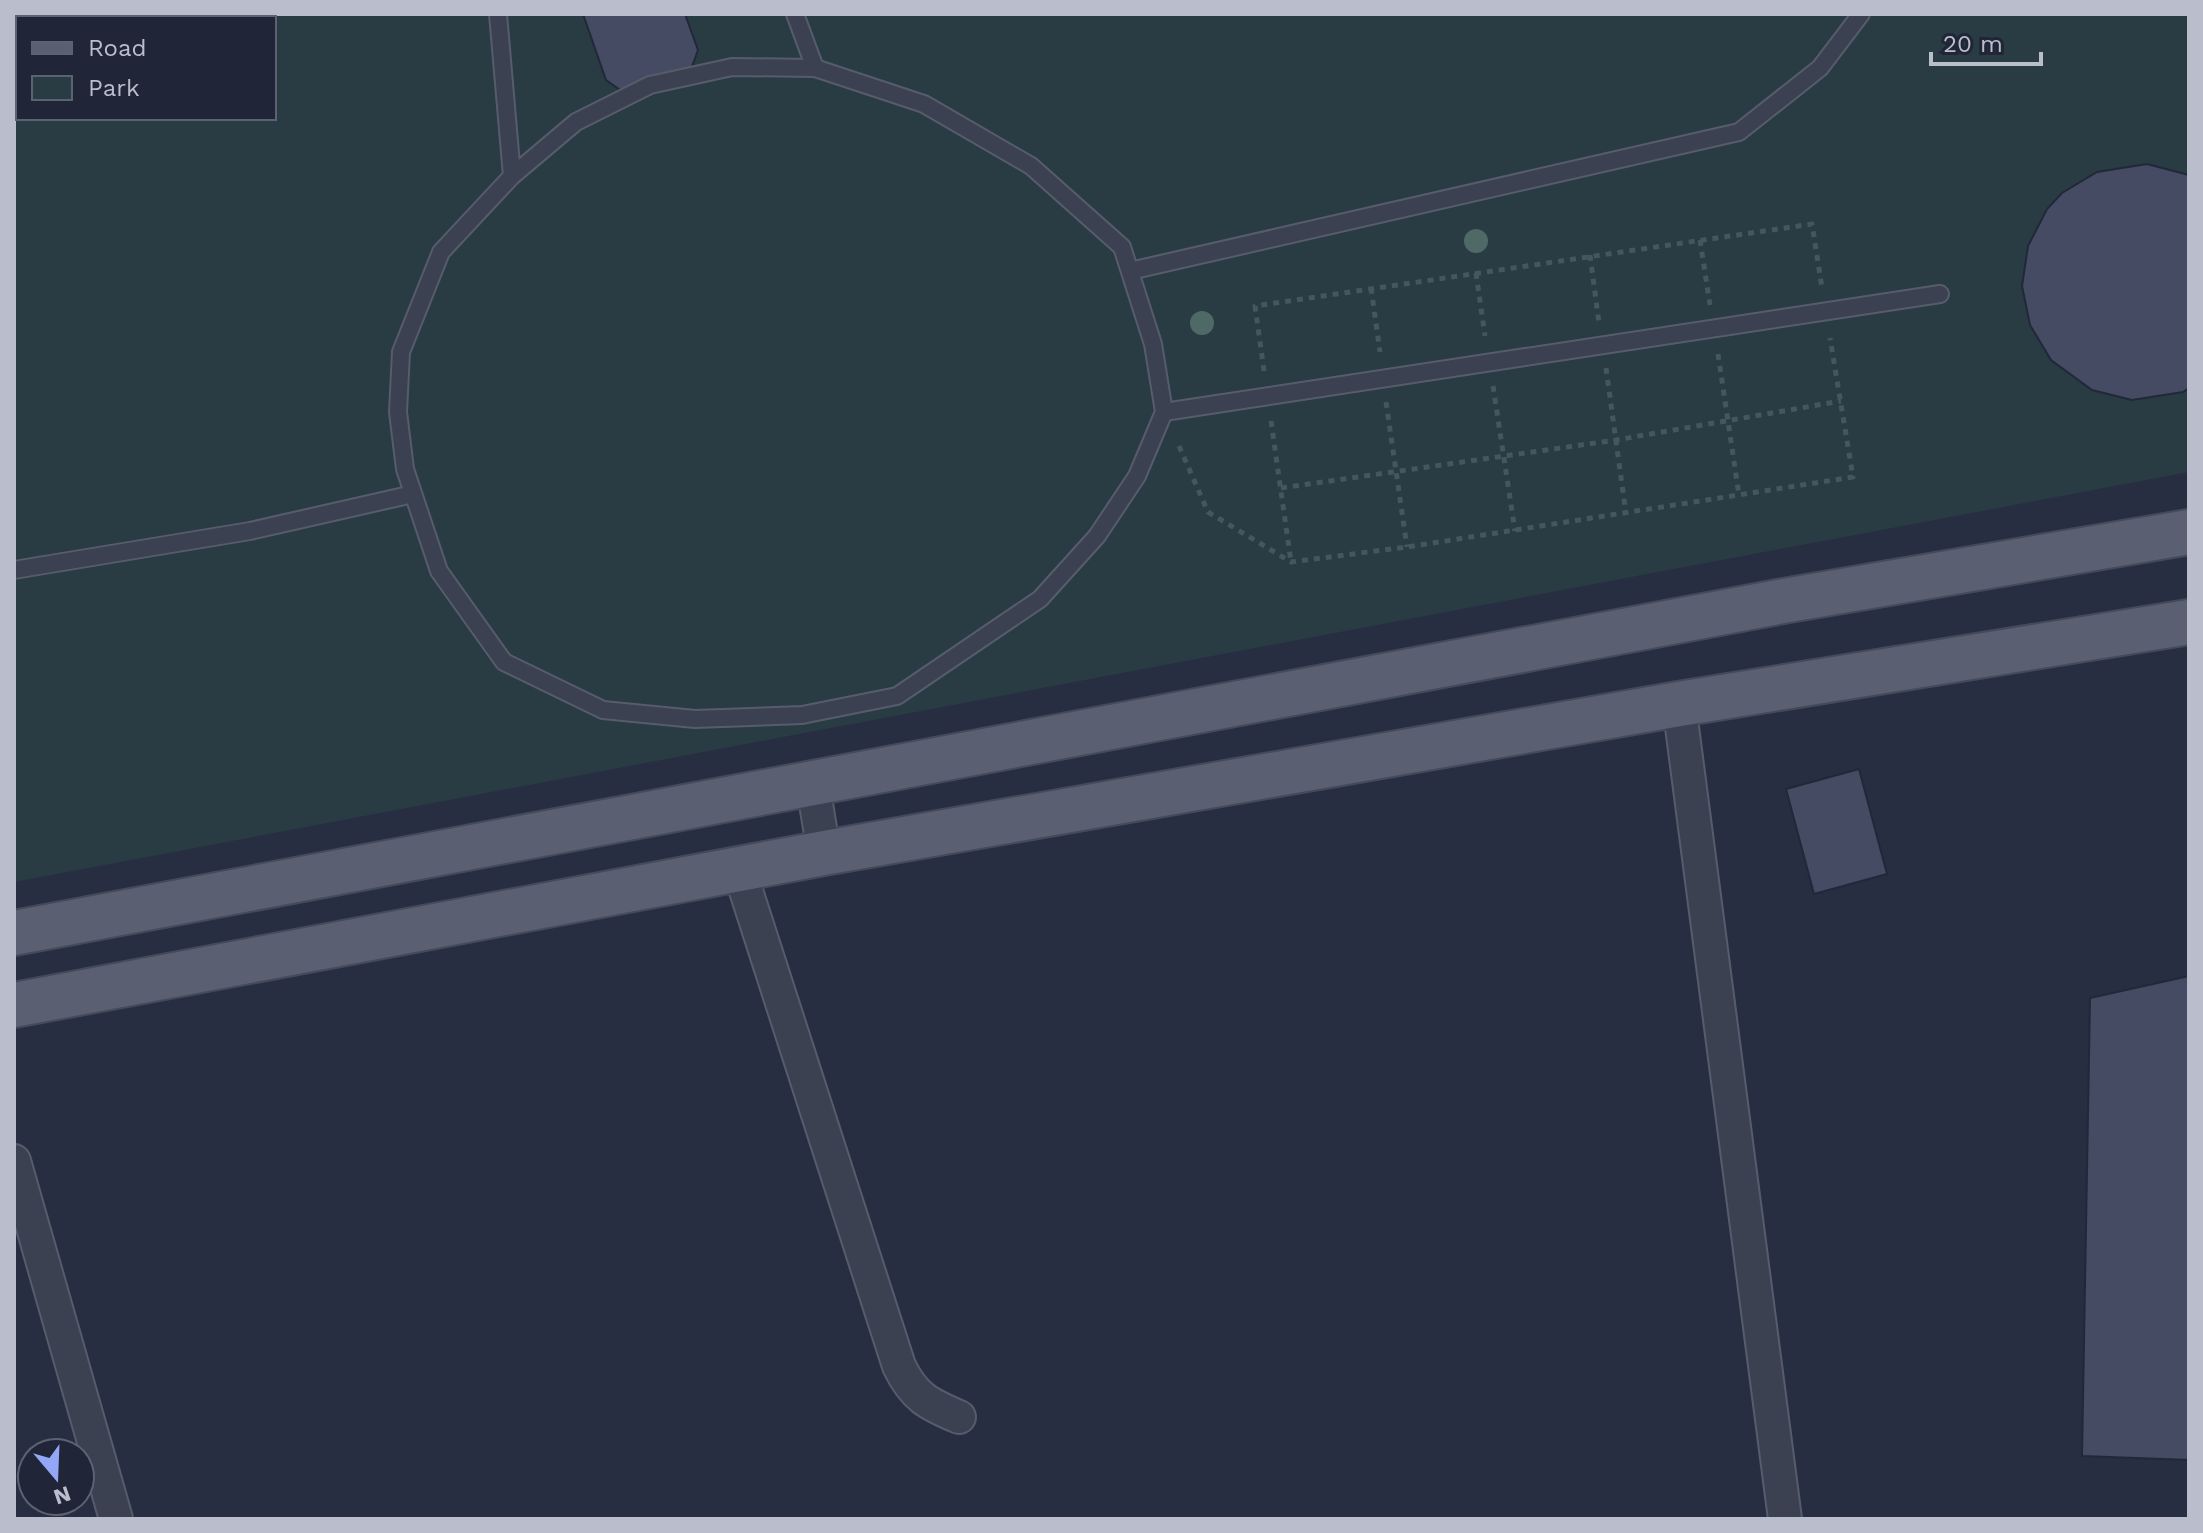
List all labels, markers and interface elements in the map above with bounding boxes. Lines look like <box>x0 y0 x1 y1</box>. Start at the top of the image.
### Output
legend <box>16 16 276 120</box>
scale bar <box>1931 16 2041 66</box>
text: 20 m <box>1943 30 2003 58</box>
text: Road <box>88 34 147 62</box>
text: Park <box>88 74 140 102</box>
north arrow <box>16 1437 96 1517</box>
text: N <box>51 1481 74 1510</box>

